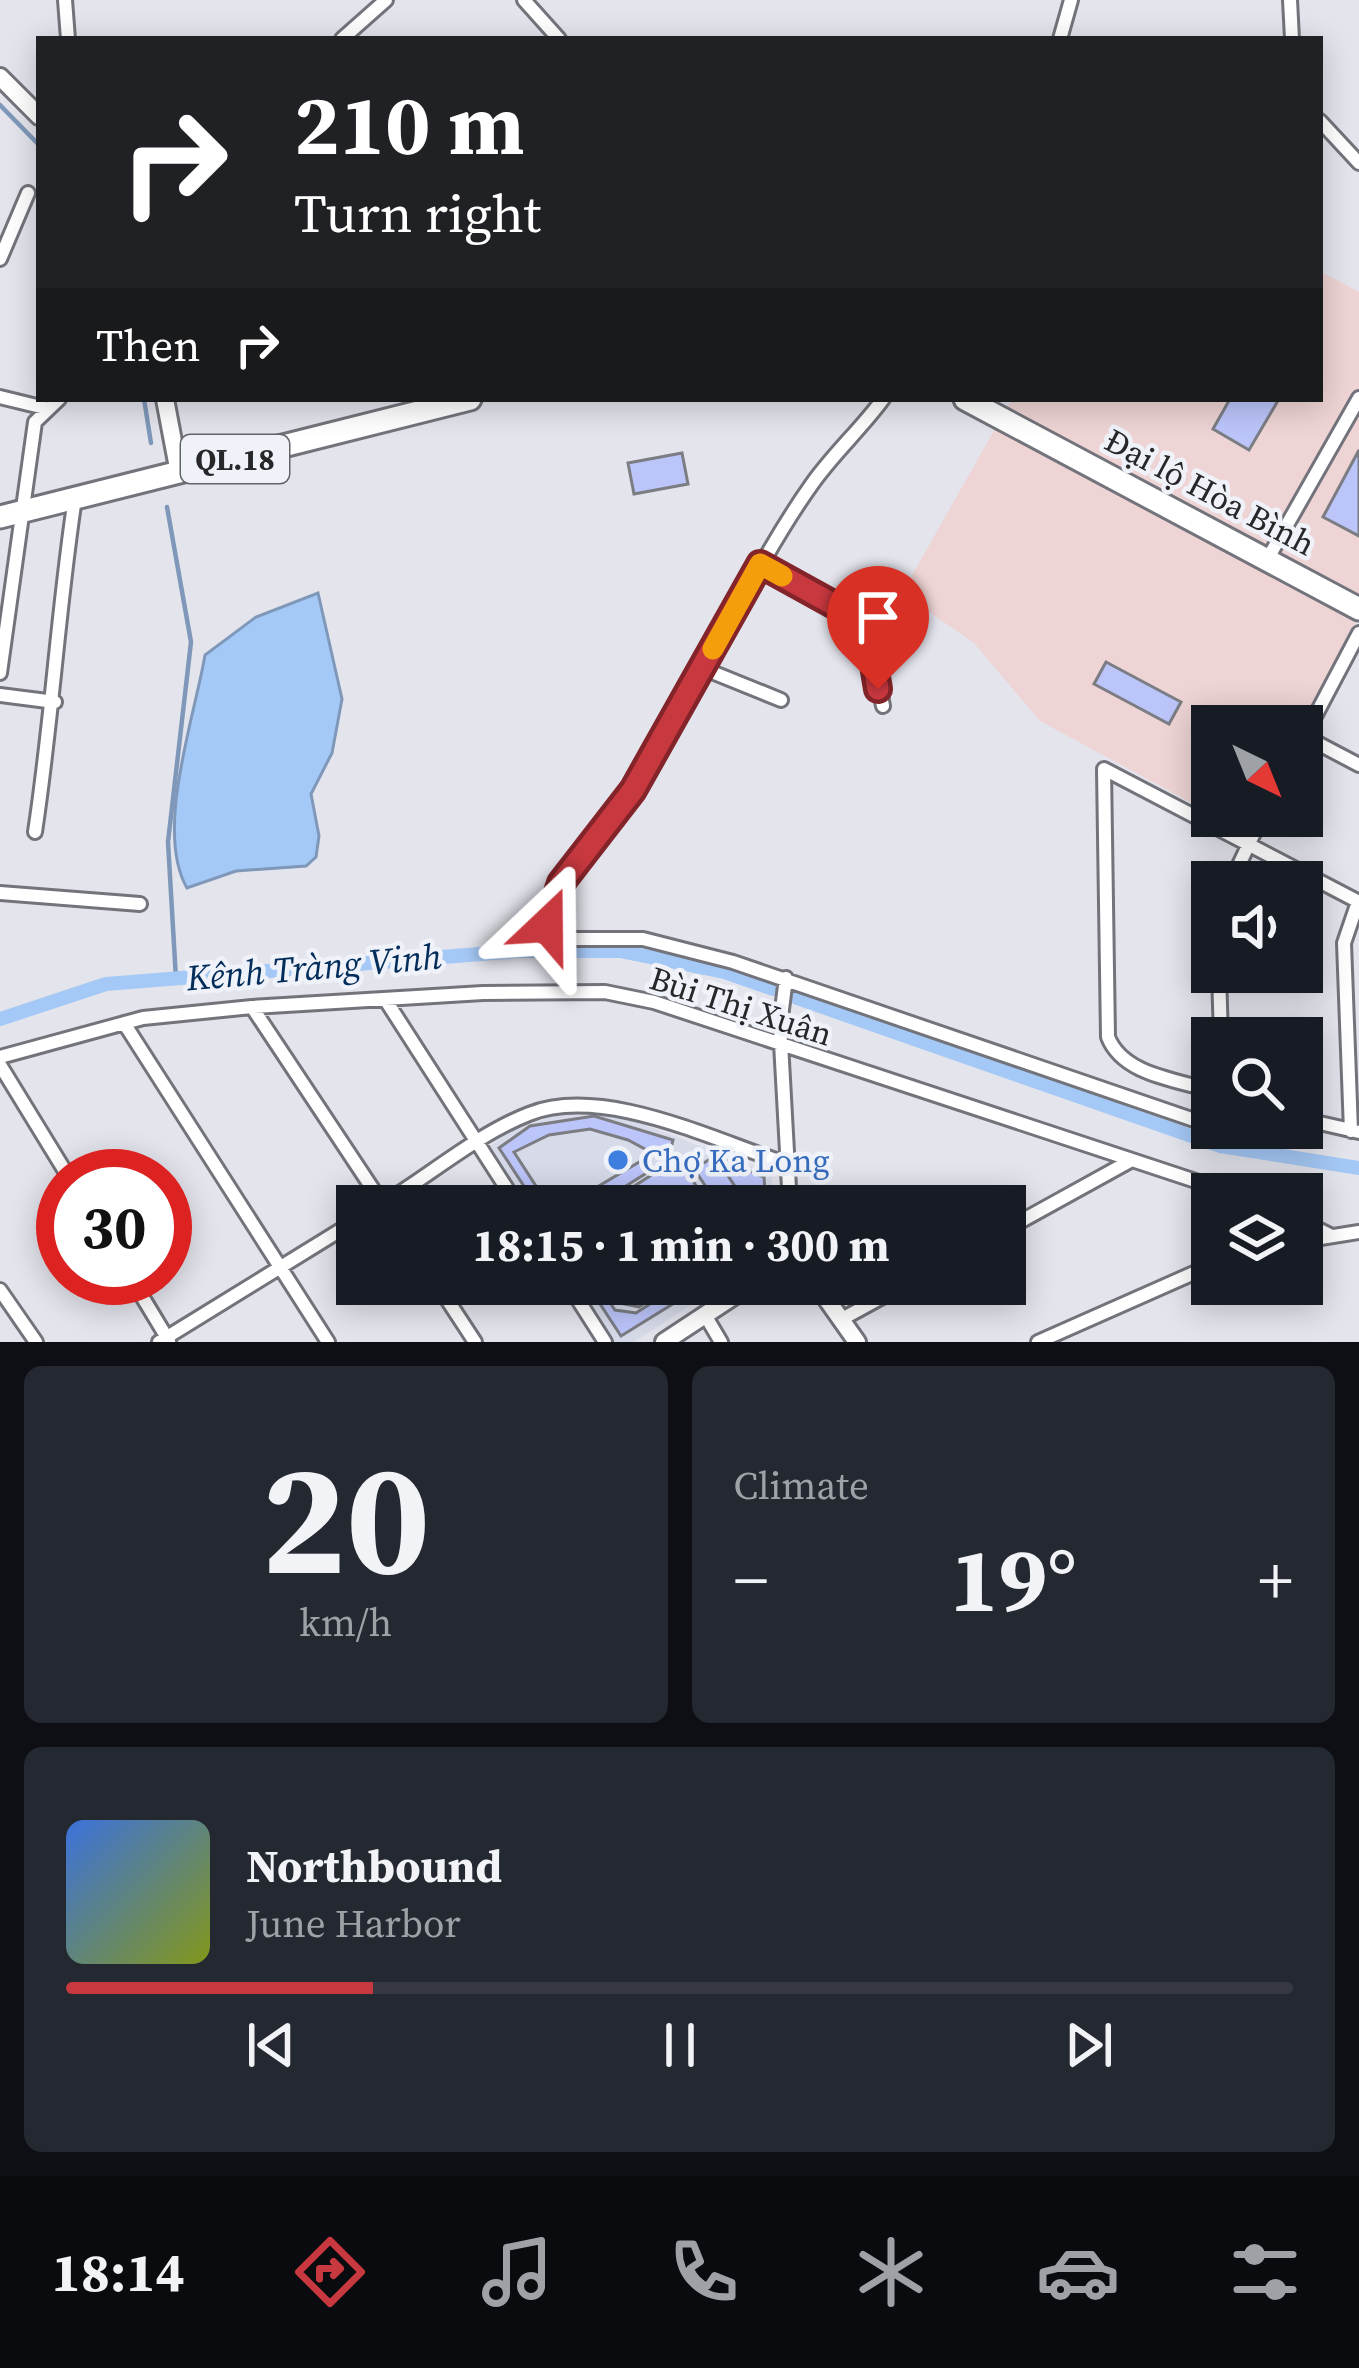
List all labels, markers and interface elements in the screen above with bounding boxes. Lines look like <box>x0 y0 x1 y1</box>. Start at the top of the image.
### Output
text: 210 m <box>294 67 525 182</box>
icon: right <box>96 84 252 240</box>
text: Turn right <box>294 176 541 250</box>
icon: right <box>224 312 290 378</box>
text: Then <box>96 314 200 376</box>
street label: Đại lộ Hòa Bình <box>1097 418 1323 566</box>
road number: QL.18 <box>181 435 289 483</box>
pin <box>827 566 929 689</box>
icon: arrive <box>845 584 911 650</box>
north arrow <box>1191 705 1323 837</box>
map controls <box>1191 705 1323 1305</box>
button: sound <box>1191 861 1323 993</box>
position arrow <box>484 862 610 988</box>
water label: Kênh Tràng Vinh <box>183 931 444 1003</box>
street label: Bùi Thị Xuân <box>644 955 838 1057</box>
button: search <box>1191 1017 1323 1149</box>
place label: Chợ Ka Long <box>642 1138 830 1183</box>
marker: Chợ Ka Long <box>605 1147 631 1173</box>
speed limit sign: 30 <box>36 1149 192 1305</box>
button: layers <box>1191 1173 1323 1305</box>
text: 18:15 · 1 min · 300 m <box>473 1214 889 1276</box>
text: 20 <box>261 1411 430 1625</box>
text: Climate <box>734 1459 869 1512</box>
text: 19° <box>950 1518 1077 1641</box>
text: − <box>734 1535 768 1625</box>
text: + <box>1258 1535 1293 1625</box>
text: km/h <box>299 1596 392 1649</box>
text: Northbound <box>246 1835 502 1897</box>
text: June Harbor <box>246 1897 461 1950</box>
icon: previous <box>238 2012 304 2078</box>
icon: pause <box>647 2012 713 2078</box>
icon: next <box>1056 2012 1122 2078</box>
icon: directions <box>288 2230 372 2314</box>
icon: music <box>475 2230 559 2314</box>
icon: phone <box>662 2230 746 2314</box>
icon: climate <box>849 2230 933 2314</box>
icon: car <box>1036 2230 1120 2314</box>
icon: filters <box>1223 2230 1307 2314</box>
text: 18:14 <box>52 2235 185 2309</box>

